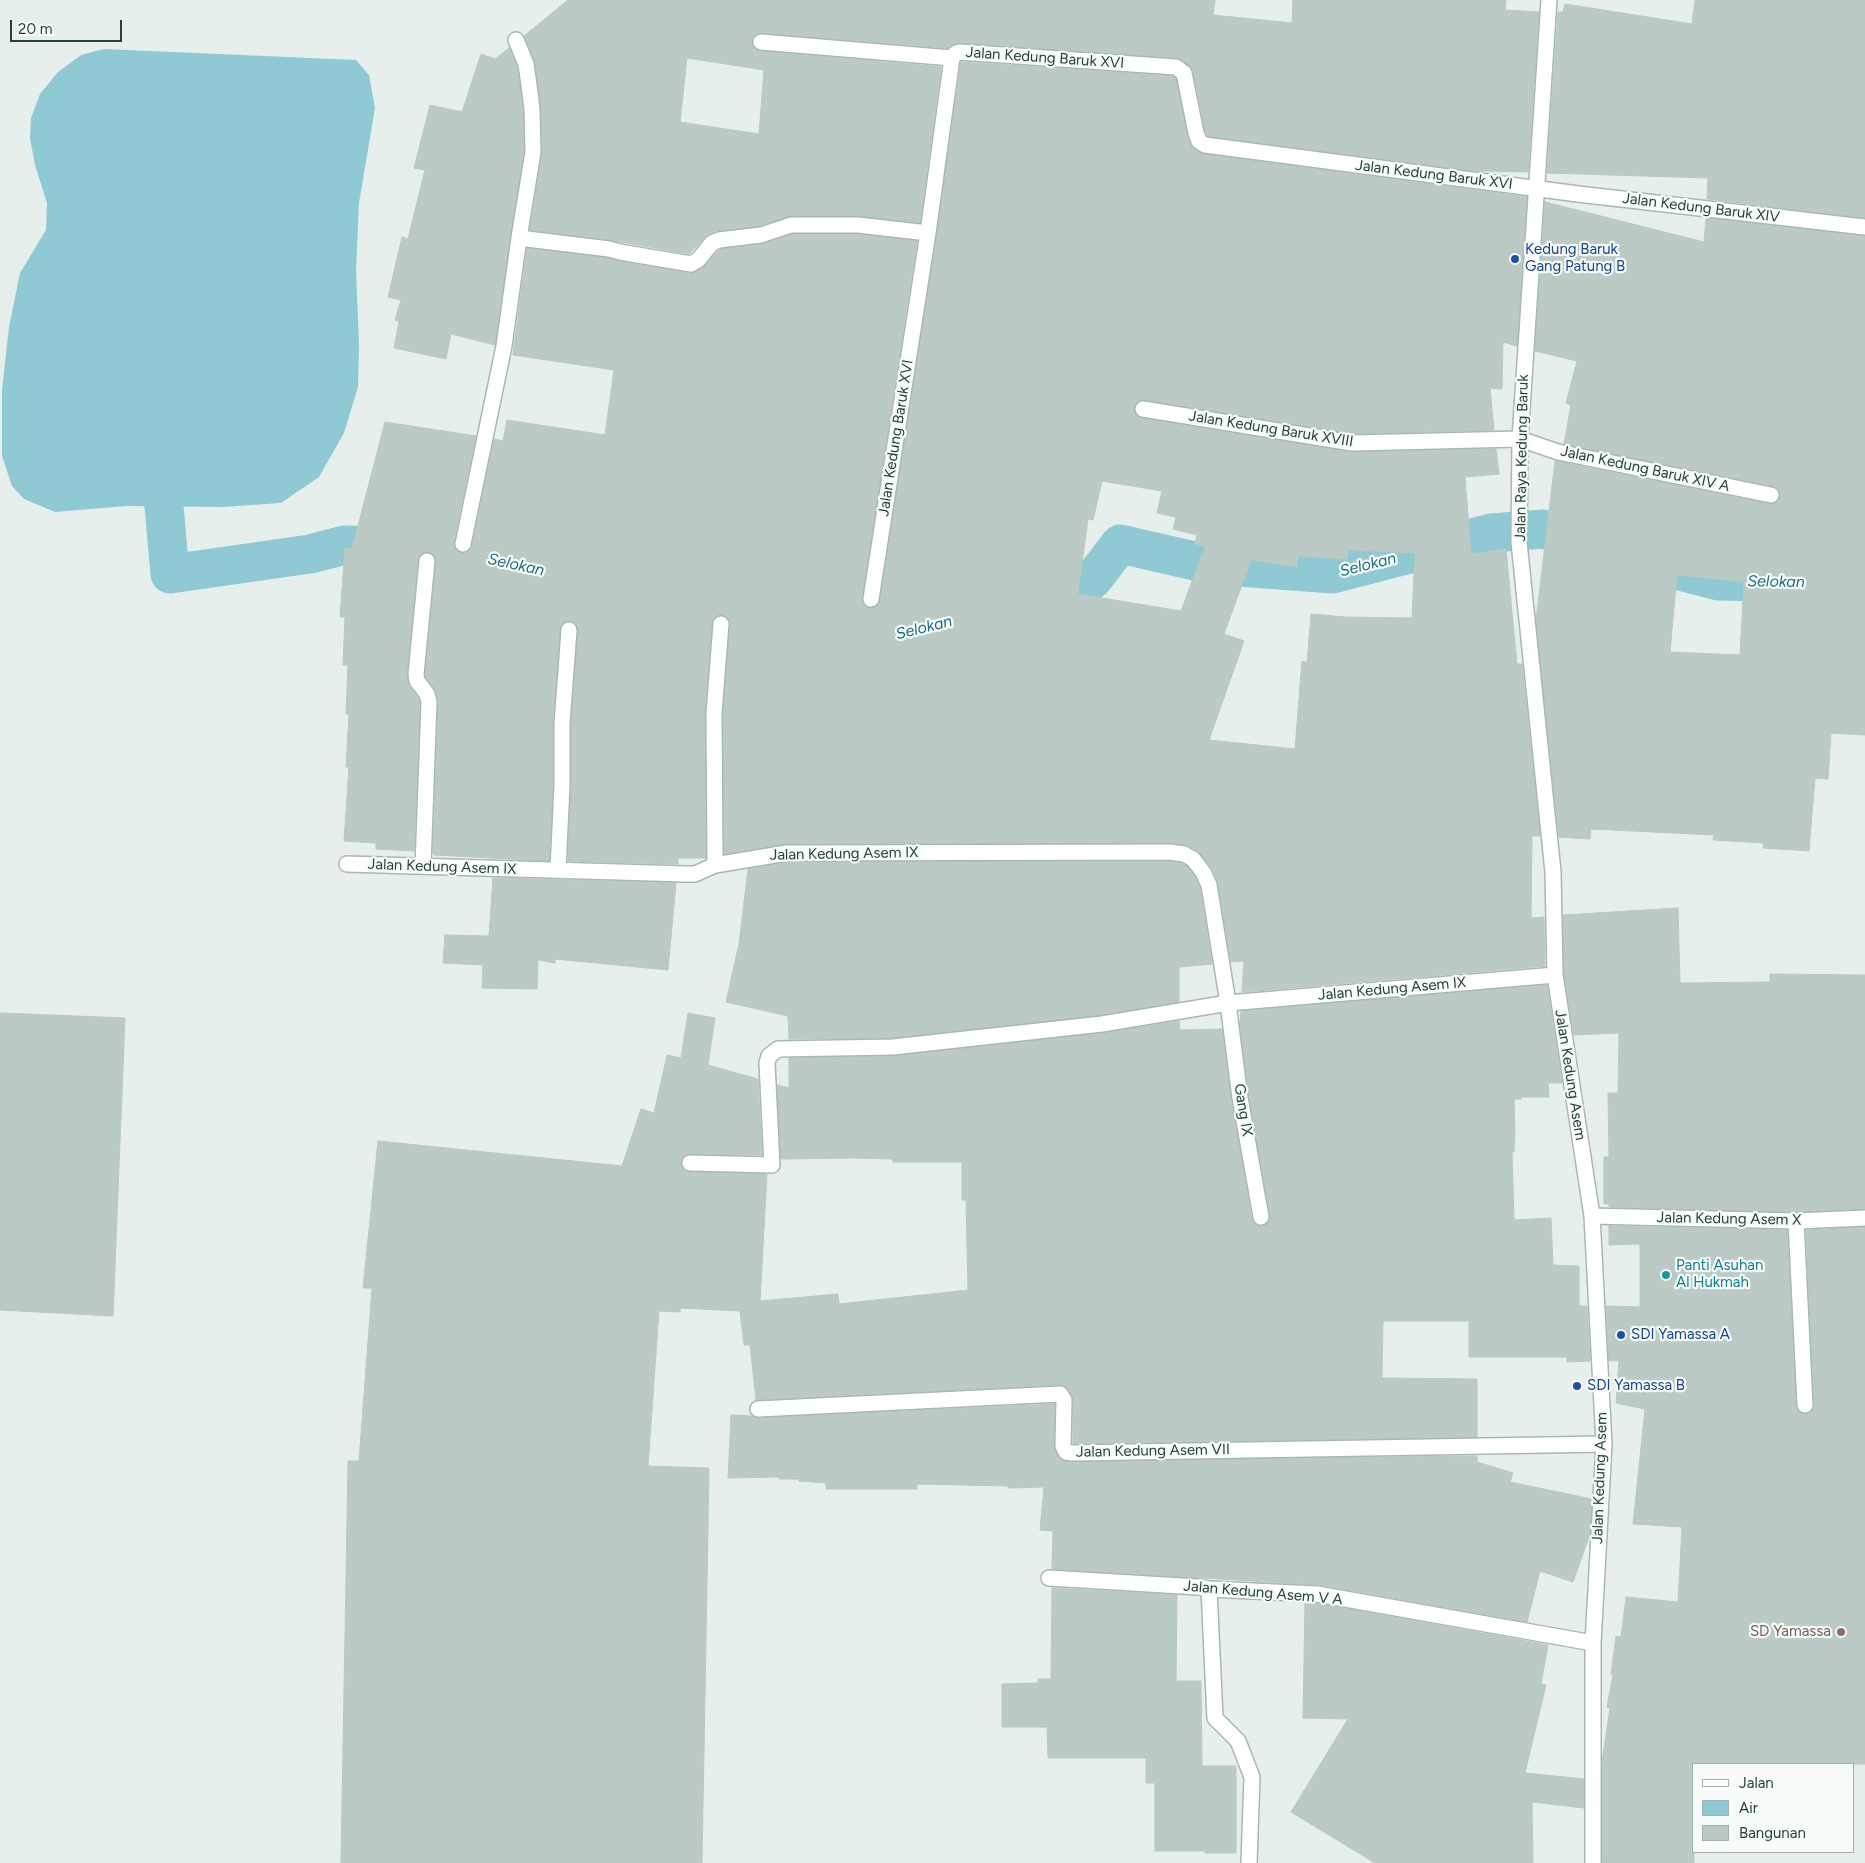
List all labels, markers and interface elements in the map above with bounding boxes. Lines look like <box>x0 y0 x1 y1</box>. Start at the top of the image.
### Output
scale bar <box>12 10 125 42</box>
text: 20 m <box>18 20 52 38</box>
street label: Jalan Kedung Baruk XVI <box>965 43 1125 73</box>
street label: Jalan Kedung Baruk XVI <box>1354 156 1514 194</box>
street label: Jalan Kedung Baruk XIV <box>1621 189 1781 227</box>
place label: Kedung Baruk Gang Patung B <box>1525 241 1625 276</box>
marker: Kedung Baruk Gang Patung B <box>1509 253 1521 265</box>
street label: Jalan Kedung Baruk XVI <box>875 358 917 518</box>
street label: Jalan Raya Kedung Baruk <box>1512 374 1532 542</box>
street label: Jalan Kedung Baruk XVIII <box>1187 407 1355 451</box>
street label: Jalan Kedung Baruk XIV A <box>1559 442 1731 496</box>
water label: Selokan <box>1338 549 1398 581</box>
water label: Selokan <box>486 550 546 580</box>
water label: Selokan <box>1747 572 1805 592</box>
water label: Selokan <box>894 612 954 644</box>
street label: Jalan Kedung Asem IX <box>769 844 919 864</box>
street label: Jalan Kedung Asem IX <box>367 855 517 879</box>
street label: Jalan Kedung Asem IX <box>1317 974 1467 1004</box>
street label: Jalan Kedung Asem <box>1551 1009 1589 1141</box>
street label: Gang IX <box>1230 1082 1256 1138</box>
street label: Jalan Kedung Asem X <box>1657 1209 1801 1229</box>
place label: Panti Asuhan Al Hukmah <box>1676 1257 1763 1292</box>
marker: Panti Asuhan Al Hukmah <box>1660 1269 1672 1281</box>
place label: SDI Yamassa A <box>1631 1326 1730 1344</box>
marker: SDI Yamassa A <box>1615 1329 1627 1341</box>
place label: SDI Yamassa B <box>1587 1377 1685 1395</box>
marker: SDI Yamassa B <box>1571 1380 1583 1392</box>
street label: Jalan Kedung Asem <box>1589 1412 1611 1544</box>
street label: Jalan Kedung Asem VII <box>1076 1441 1230 1461</box>
street label: Jalan Kedung Asem V A <box>1183 1577 1343 1609</box>
place label: SD Yamassa <box>1750 1623 1831 1641</box>
marker: SD Yamassa <box>1835 1626 1847 1638</box>
legend <box>1692 1763 1855 1853</box>
text: Jalan <box>1739 1774 1774 1792</box>
text: Air <box>1739 1799 1758 1817</box>
text: Bangunan <box>1739 1824 1806 1842</box>

